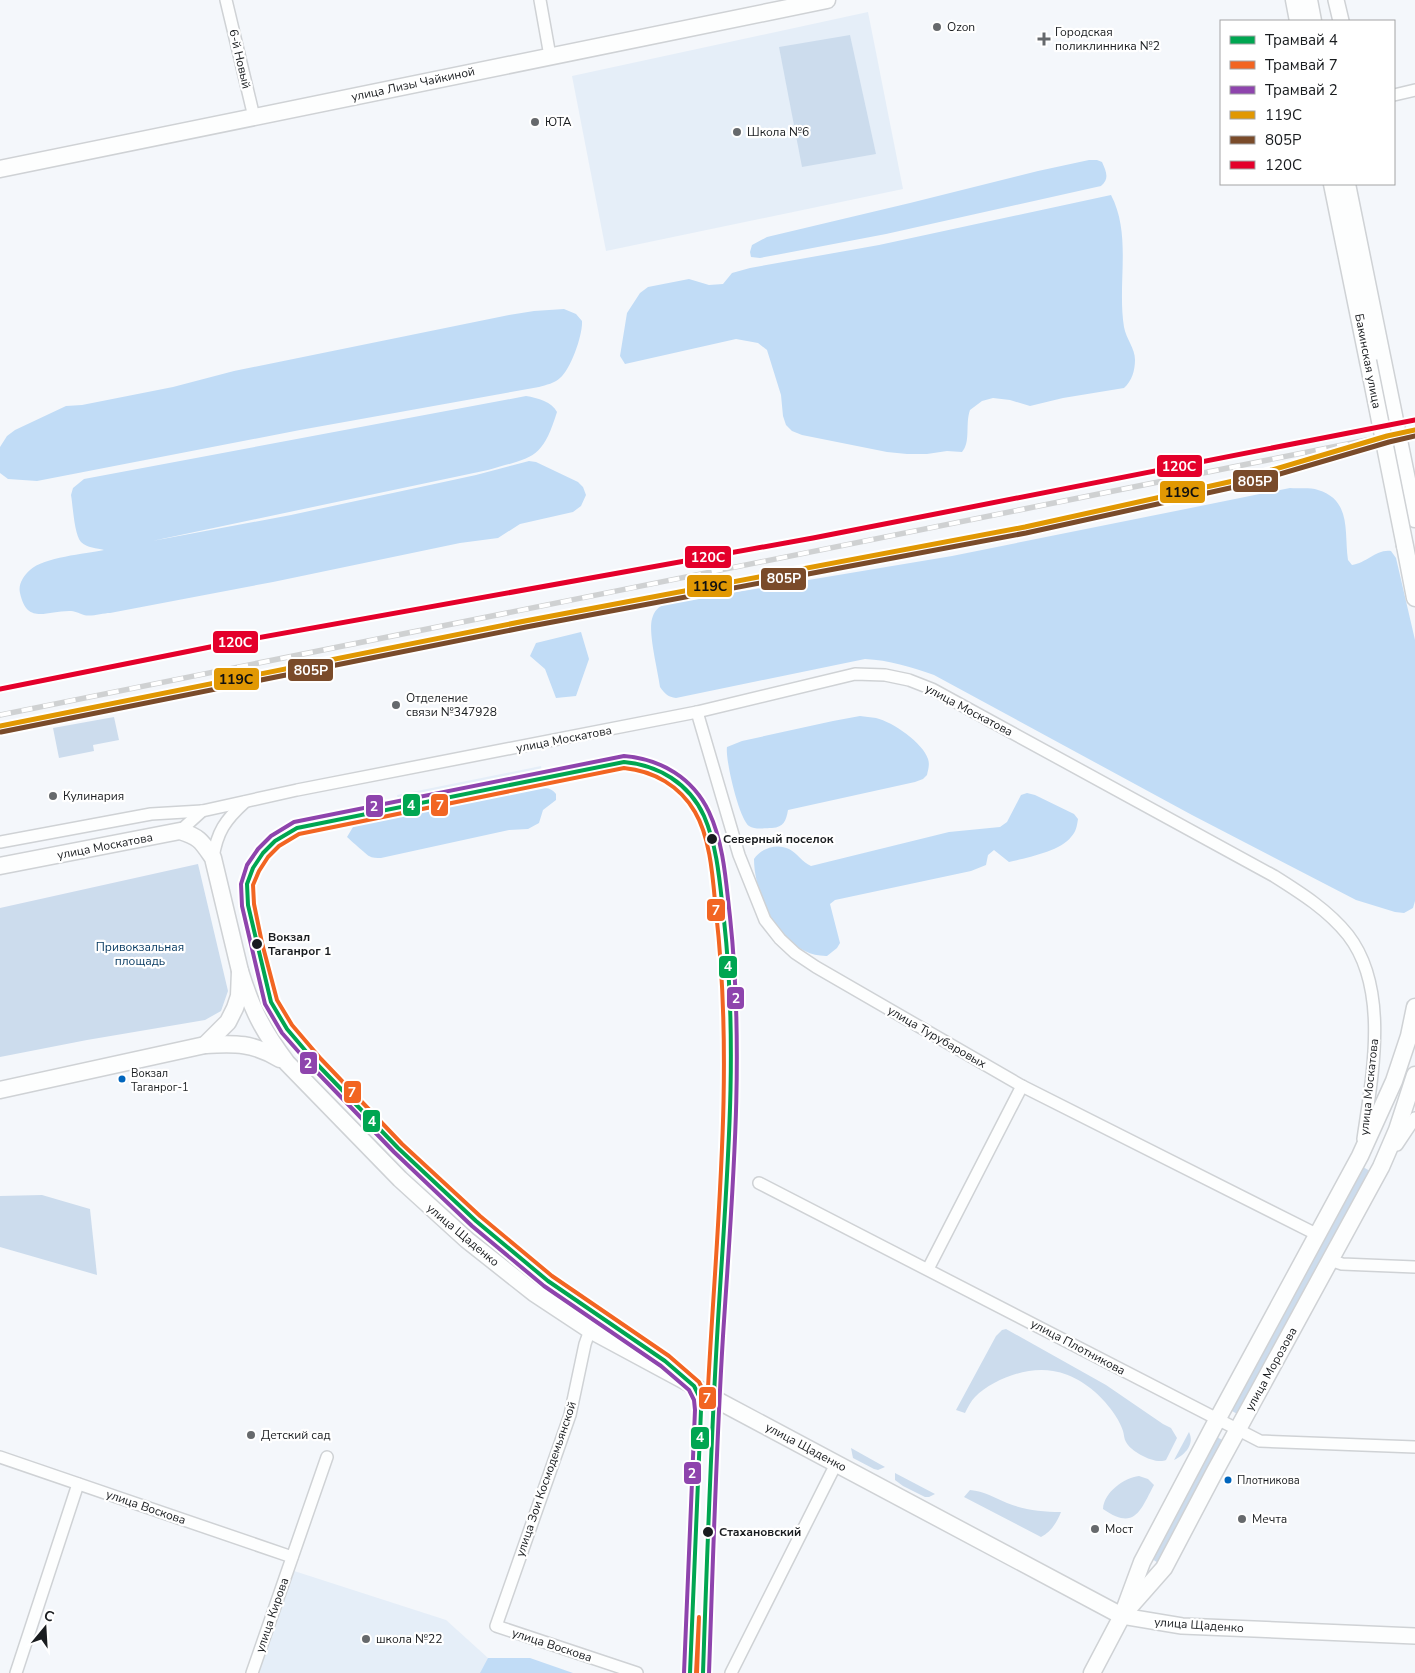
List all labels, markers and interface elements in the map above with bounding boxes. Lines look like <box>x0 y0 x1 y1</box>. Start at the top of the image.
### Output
place label: Ozon <box>947 19 975 35</box>
legend <box>1220 20 1395 185</box>
marker: Ozon <box>931 21 943 33</box>
place label: Городская поликлинника №2 <box>1055 24 1160 54</box>
street label: 6-й Новый <box>225 28 255 90</box>
text: Трамвай 4 <box>1265 30 1338 50</box>
marker: Городская поликлинника №2 <box>1037 32 1051 46</box>
text: Трамвай 7 <box>1265 55 1338 75</box>
street label: улица Лизы Чайкиной <box>350 63 476 105</box>
text: Трамвай 2 <box>1265 80 1338 100</box>
text: 119С <box>1265 105 1302 125</box>
place label: ЮТА <box>545 114 572 130</box>
marker: ЮТА <box>529 116 541 128</box>
place label: Школа №6 <box>747 124 809 140</box>
marker: Школа №6 <box>731 126 743 138</box>
text: 805Р <box>1265 130 1302 150</box>
text: 120С <box>1265 155 1302 175</box>
street label: Бакинская улица <box>1351 312 1385 410</box>
line badge: 120С <box>1156 454 1203 478</box>
text: 120С <box>1162 457 1197 476</box>
line badge: 805Р <box>1232 469 1279 493</box>
text: 805Р <box>1238 472 1272 491</box>
line badge: 119С <box>1159 480 1206 504</box>
text: 119С <box>1165 483 1200 502</box>
line badge: 120С <box>684 545 732 569</box>
text: 120С <box>691 548 726 567</box>
line badge: 805Р <box>760 567 807 591</box>
text: 805Р <box>767 569 801 588</box>
line badge: 119С <box>686 574 733 598</box>
text: 119С <box>693 577 728 596</box>
line badge: 120С <box>212 630 259 654</box>
text: 120С <box>218 633 253 652</box>
line badge: 805Р <box>287 658 334 682</box>
text: 805Р <box>294 661 328 680</box>
line badge: 119С <box>213 667 260 691</box>
text: 119С <box>219 670 254 689</box>
street label: улица Москатова <box>922 680 1016 740</box>
place label: Отделение связи №347928 <box>406 690 497 720</box>
marker: Отделение связи №347928 <box>390 699 402 711</box>
street label: улица Москатова <box>515 722 613 756</box>
place label: Кулинария <box>63 788 124 804</box>
marker: Кулинария <box>47 790 59 802</box>
line badge: 4 <box>402 793 421 817</box>
line badge: 7 <box>430 793 449 817</box>
line badge: 2 <box>365 794 384 818</box>
text: 4 <box>407 796 416 815</box>
text: 7 <box>436 796 444 815</box>
text: 2 <box>370 797 378 816</box>
street label: улица Москатова <box>56 829 154 863</box>
place label: Северный поселок <box>723 831 834 847</box>
marker: Северный поселок <box>705 832 719 846</box>
line badge: 7 <box>706 898 726 922</box>
text: 7 <box>712 901 720 920</box>
place label: Вокзал Таганрог 1 <box>268 929 331 959</box>
marker: Вокзал Таганрог 1 <box>250 937 264 951</box>
park label: Привокзальная площадь <box>96 939 184 969</box>
line badge: 4 <box>718 955 738 979</box>
text: 4 <box>724 957 733 976</box>
line badge: 2 <box>726 986 745 1010</box>
text: 2 <box>732 989 740 1008</box>
street label: улица Турубаровых <box>885 1002 990 1072</box>
street label: улица Москатова <box>1356 1038 1382 1136</box>
line badge: 2 <box>299 1051 318 1075</box>
text: 2 <box>304 1054 312 1073</box>
place label: Вокзал Таганрог-1 <box>131 1066 189 1095</box>
marker: Вокзал Таганрог-1 <box>117 1074 127 1084</box>
line badge: 7 <box>343 1080 362 1104</box>
text: 7 <box>348 1083 356 1102</box>
line badge: 4 <box>362 1109 381 1133</box>
text: 4 <box>368 1112 377 1131</box>
street label: улица Щаденко <box>423 1200 503 1270</box>
street label: улица Плотникова <box>1028 1315 1128 1379</box>
street label: улица Морозова <box>1241 1324 1301 1414</box>
line badge: 7 <box>698 1386 717 1410</box>
text: 7 <box>703 1389 711 1408</box>
street label: улица Зои Космодемьянской <box>512 1399 580 1559</box>
street label: улица Щаденко <box>763 1419 850 1475</box>
line badge: 4 <box>690 1426 710 1450</box>
place label: Детский сад <box>261 1427 330 1443</box>
text: 4 <box>696 1428 705 1447</box>
marker: Детский сад <box>245 1429 257 1441</box>
line badge: 2 <box>683 1461 702 1485</box>
text: 2 <box>688 1464 696 1483</box>
place label: Плотникова <box>1237 1473 1300 1488</box>
marker: Плотникова <box>1223 1475 1233 1485</box>
street label: улица Воскова <box>104 1486 188 1528</box>
place label: Мечта <box>1252 1511 1287 1527</box>
marker: Мечта <box>1236 1513 1248 1525</box>
place label: Мост <box>1105 1521 1134 1537</box>
marker: Мост <box>1089 1523 1101 1535</box>
place label: Стахановский <box>719 1524 801 1540</box>
marker: Стахановский <box>701 1525 715 1539</box>
street label: улица Кирова <box>252 1575 292 1655</box>
north arrow <box>20 1603 70 1653</box>
text: С <box>41 1606 57 1627</box>
street label: улица Щаденко <box>1154 1614 1245 1636</box>
street label: улица Воскова <box>510 1625 594 1665</box>
place label: школа №22 <box>376 1631 442 1647</box>
marker: школа №22 <box>360 1633 372 1645</box>

